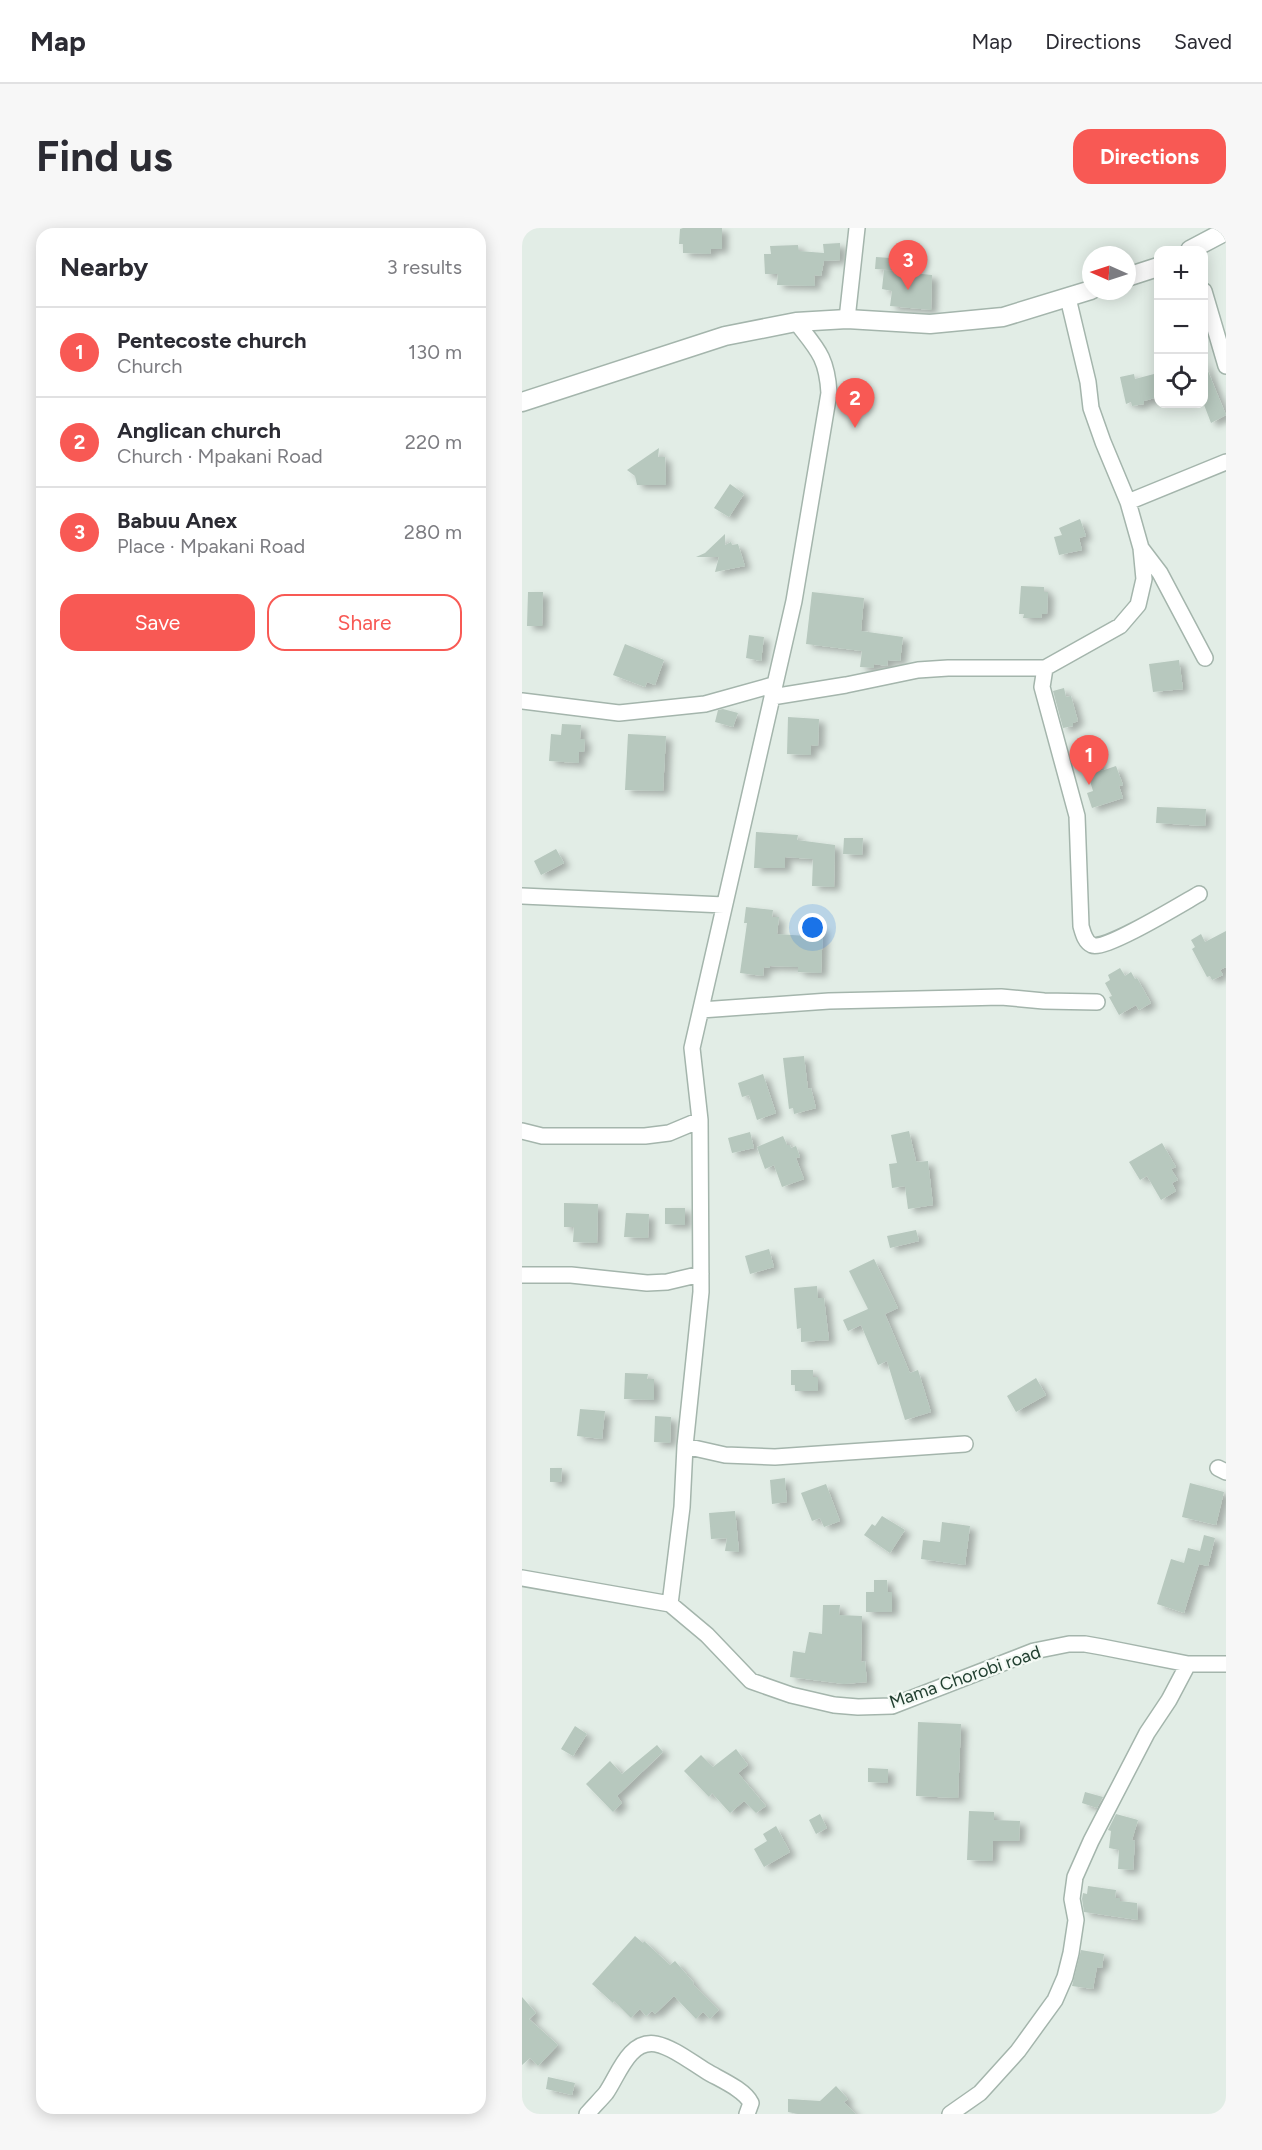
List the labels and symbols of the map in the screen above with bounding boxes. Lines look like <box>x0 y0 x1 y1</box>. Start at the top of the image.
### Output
pin: 3 <box>888 241 928 290</box>
north arrow <box>1082 246 1136 300</box>
pin: 2 <box>836 378 874 428</box>
pin: 1 <box>1070 736 1108 785</box>
your location <box>798 913 827 942</box>
street label: Mama Chorobi road <box>886 1641 1044 1713</box>

